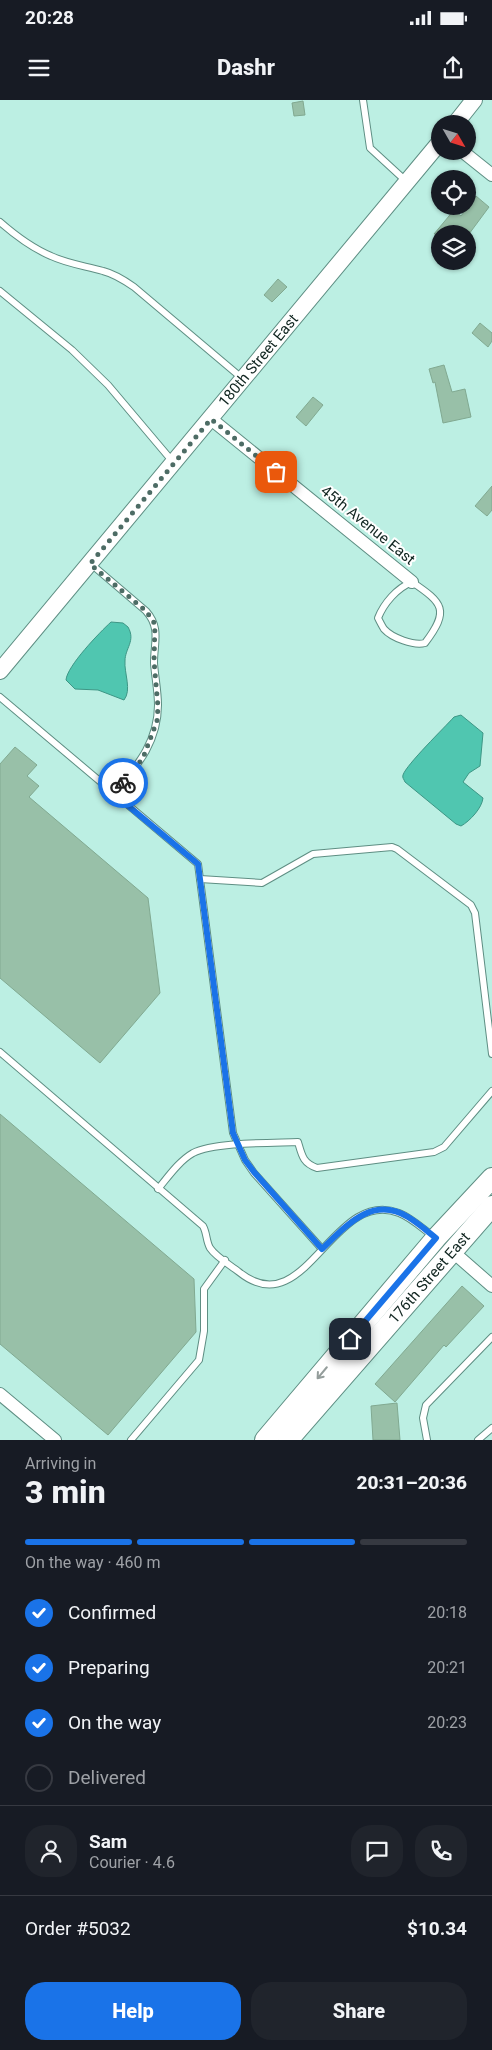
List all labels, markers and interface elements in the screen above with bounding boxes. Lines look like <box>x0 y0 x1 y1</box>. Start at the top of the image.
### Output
text: 20:28 <box>25 6 74 29</box>
icon: menu <box>25 54 53 82</box>
icon: share <box>439 54 467 82</box>
text: Dashr <box>217 55 275 80</box>
north arrow <box>431 115 476 160</box>
map controls <box>431 115 476 270</box>
button: locate <box>431 170 476 215</box>
button: layers <box>431 225 476 270</box>
street label: 180th Street East <box>215 310 302 410</box>
pin <box>255 451 297 493</box>
icon: bag <box>262 458 290 486</box>
street label: 45th Avenue East <box>317 482 419 569</box>
courier <box>98 758 148 808</box>
icon: bike <box>109 769 137 797</box>
street label: 176th Street East <box>385 1229 474 1327</box>
pin <box>329 1318 371 1360</box>
icon: home <box>336 1325 364 1353</box>
one-way arrow <box>316 1366 328 1379</box>
text: Arriving in <box>25 1454 96 1473</box>
text: 20:31–20:36 <box>356 1471 467 1494</box>
text: 3 min <box>25 1473 106 1511</box>
text: On the way · 460 m <box>25 1553 161 1572</box>
icon: check <box>25 1599 53 1627</box>
text: Confirmed <box>68 1601 156 1624</box>
text: 20:18 <box>427 1603 467 1622</box>
icon: check <box>25 1654 53 1682</box>
text: Preparing <box>68 1656 150 1679</box>
text: 20:21 <box>427 1658 467 1677</box>
icon: check <box>25 1709 53 1737</box>
text: On the way <box>68 1711 161 1734</box>
text: 20:23 <box>427 1713 467 1732</box>
text: Delivered <box>68 1766 146 1789</box>
button: person <box>25 1825 77 1877</box>
button: chat <box>351 1825 403 1877</box>
button: phone <box>415 1825 467 1877</box>
text: Sam <box>89 1830 127 1853</box>
text: Courier · 4.6 <box>89 1853 175 1872</box>
text: Order #5032 <box>25 1917 131 1940</box>
text: $10.34 <box>407 1917 467 1940</box>
button: Help <box>25 1982 241 2040</box>
button: Share <box>251 1982 467 2040</box>

